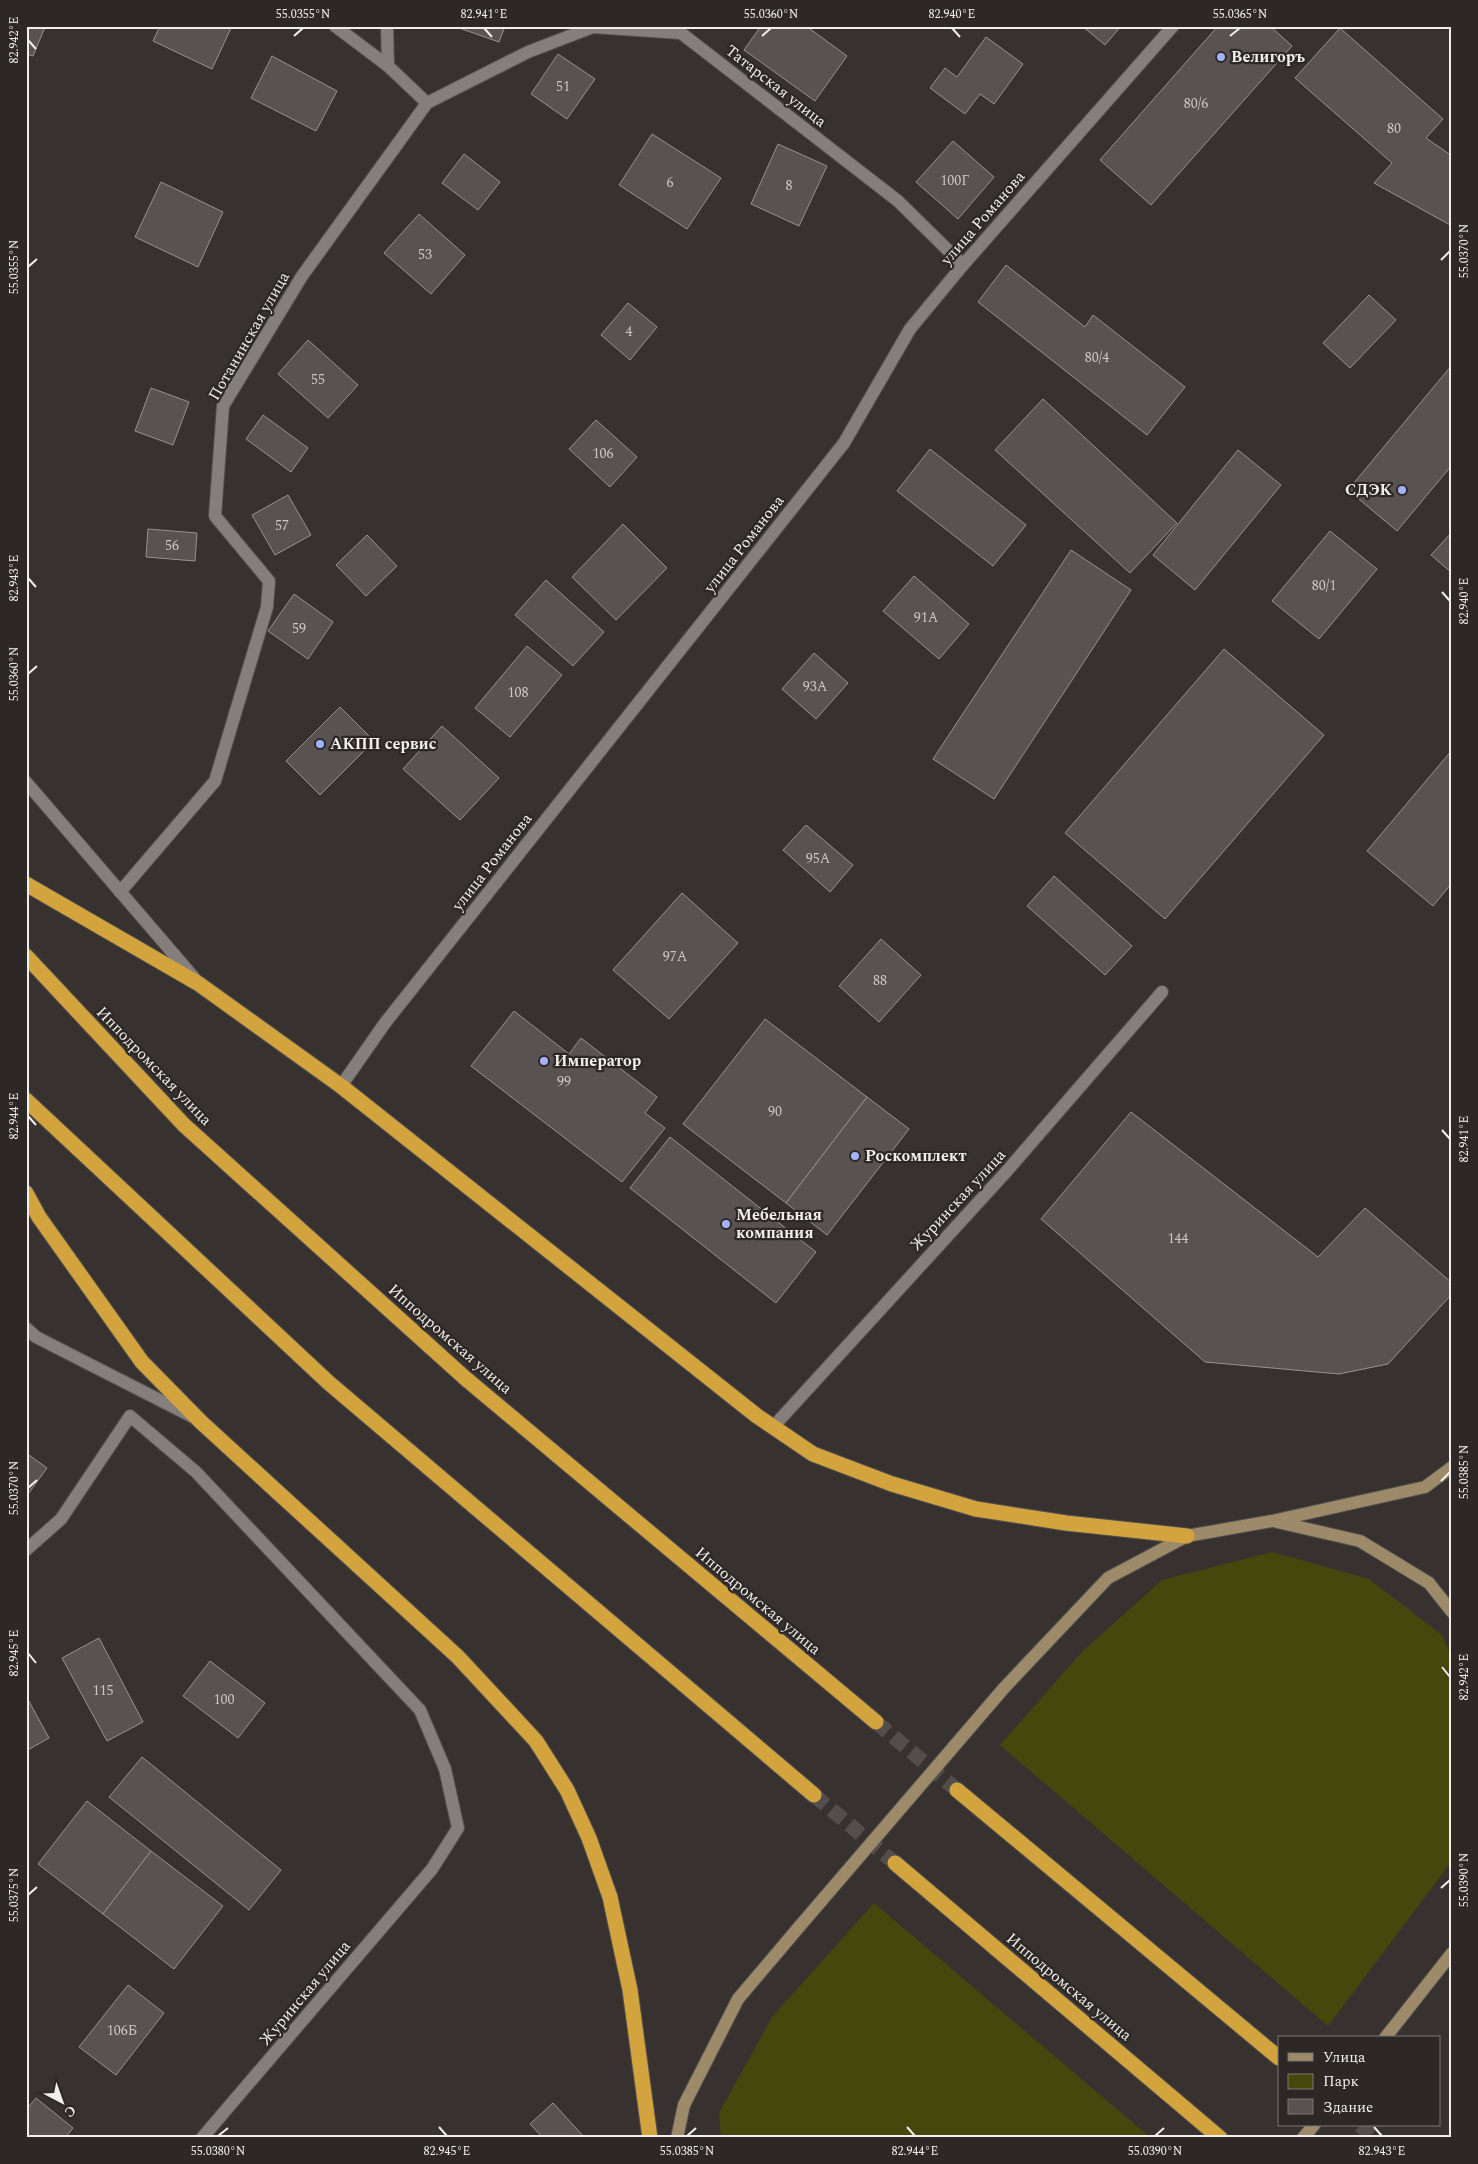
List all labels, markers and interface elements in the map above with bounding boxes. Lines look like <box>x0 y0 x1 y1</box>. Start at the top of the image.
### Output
text: 55.0355°N <box>276 5 330 24</box>
text: 82.941°E <box>461 5 507 24</box>
text: 55.0360°N <box>744 5 798 24</box>
text: 82.940°E <box>929 5 975 24</box>
text: 55.0365°N <box>1213 5 1267 24</box>
text: 82.942°E <box>5 17 24 63</box>
street label: Татарская улица <box>720 39 832 133</box>
place label: Велигоръ <box>1231 45 1305 69</box>
marker: Велигоръ <box>1215 51 1227 63</box>
house number: 51 <box>556 76 570 97</box>
house number: 80/6 <box>1184 93 1208 114</box>
house number: 80 <box>1387 118 1401 139</box>
street label: улица Романова <box>934 165 1031 271</box>
house number: 100Г <box>940 170 970 191</box>
house number: 6 <box>667 172 674 193</box>
house number: 8 <box>786 175 793 196</box>
text: 55.0370°N <box>1455 224 1474 278</box>
text: 55.0355°N <box>5 240 24 294</box>
house number: 53 <box>418 244 432 265</box>
street label: Потанинская улица <box>202 267 296 405</box>
house number: 4 <box>626 321 633 342</box>
house number: 80/4 <box>1085 347 1109 368</box>
house number: 55 <box>311 369 325 390</box>
house number: 106 <box>593 443 614 464</box>
place label: СДЭК <box>1345 478 1393 502</box>
marker: СДЭК <box>1396 484 1408 496</box>
street label: улица Романова <box>697 490 790 599</box>
house number: 57 <box>275 515 289 536</box>
house number: 56 <box>165 535 179 556</box>
text: 82.943°E <box>5 555 24 601</box>
house number: 80/1 <box>1312 575 1336 596</box>
text: 82.940°E <box>1455 578 1474 624</box>
house number: 91А <box>914 607 939 628</box>
house number: 59 <box>292 618 306 639</box>
text: 55.0360°N <box>5 647 24 701</box>
house number: 93А <box>803 676 828 697</box>
house number: 108 <box>508 682 529 703</box>
place label: АКПП сервис <box>330 732 437 756</box>
marker: АКПП сервис <box>314 738 326 750</box>
street label: улица Романова <box>445 808 538 917</box>
house number: 95А <box>806 848 831 869</box>
house number: 97А <box>663 946 688 967</box>
house number: 88 <box>873 970 887 991</box>
street label: Ипподромская улица <box>91 1001 218 1131</box>
place label: Император <box>554 1049 641 1073</box>
marker: Император <box>538 1055 550 1067</box>
house number: 99 <box>557 1071 571 1092</box>
text: 82.944°E <box>5 1093 24 1139</box>
house number: 90 <box>768 1101 782 1122</box>
text: 82.941°E <box>1455 1116 1474 1162</box>
place label: Роскомплект <box>865 1144 967 1168</box>
street label: Журинская улица <box>904 1144 1012 1256</box>
marker: Роскомплект <box>849 1150 861 1162</box>
place label: Мебельная компания <box>736 1203 822 1245</box>
marker: Мебельная компания <box>720 1218 732 1230</box>
house number: 144 <box>1168 1228 1189 1249</box>
street label: Ипподромская улица <box>383 1278 518 1400</box>
text: 55.0385°N <box>1455 1445 1474 1499</box>
text: 55.0370°N <box>5 1461 24 1515</box>
street label: Ипподромская улица <box>690 1541 826 1661</box>
text: 82.945°E <box>5 1630 24 1676</box>
text: 82.942°E <box>1455 1654 1474 1700</box>
house number: 115 <box>93 1680 114 1701</box>
house number: 100 <box>214 1689 235 1710</box>
text: 55.0390°N <box>1455 1853 1474 1907</box>
text: 55.0375°N <box>5 1868 24 1922</box>
street label: Ипподромская улица <box>1001 1927 1137 2047</box>
street label: Журинская улица <box>254 1935 357 2051</box>
house number: 106Б <box>107 2020 137 2041</box>
legend <box>1278 2036 1440 2126</box>
text: Улица <box>1323 2046 1366 2069</box>
text: Парк <box>1323 2070 1359 2093</box>
north arrow <box>38 2076 88 2126</box>
text: Здание <box>1323 2096 1373 2119</box>
text: С <box>60 2100 81 2123</box>
text: 55.0380°N <box>191 2142 245 2161</box>
text: 82.945°E <box>424 2142 470 2161</box>
text: 55.0385°N <box>660 2142 714 2161</box>
text: 82.944°E <box>892 2142 938 2161</box>
text: 55.0390°N <box>1128 2142 1182 2161</box>
text: 82.943°E <box>1359 2142 1405 2161</box>

